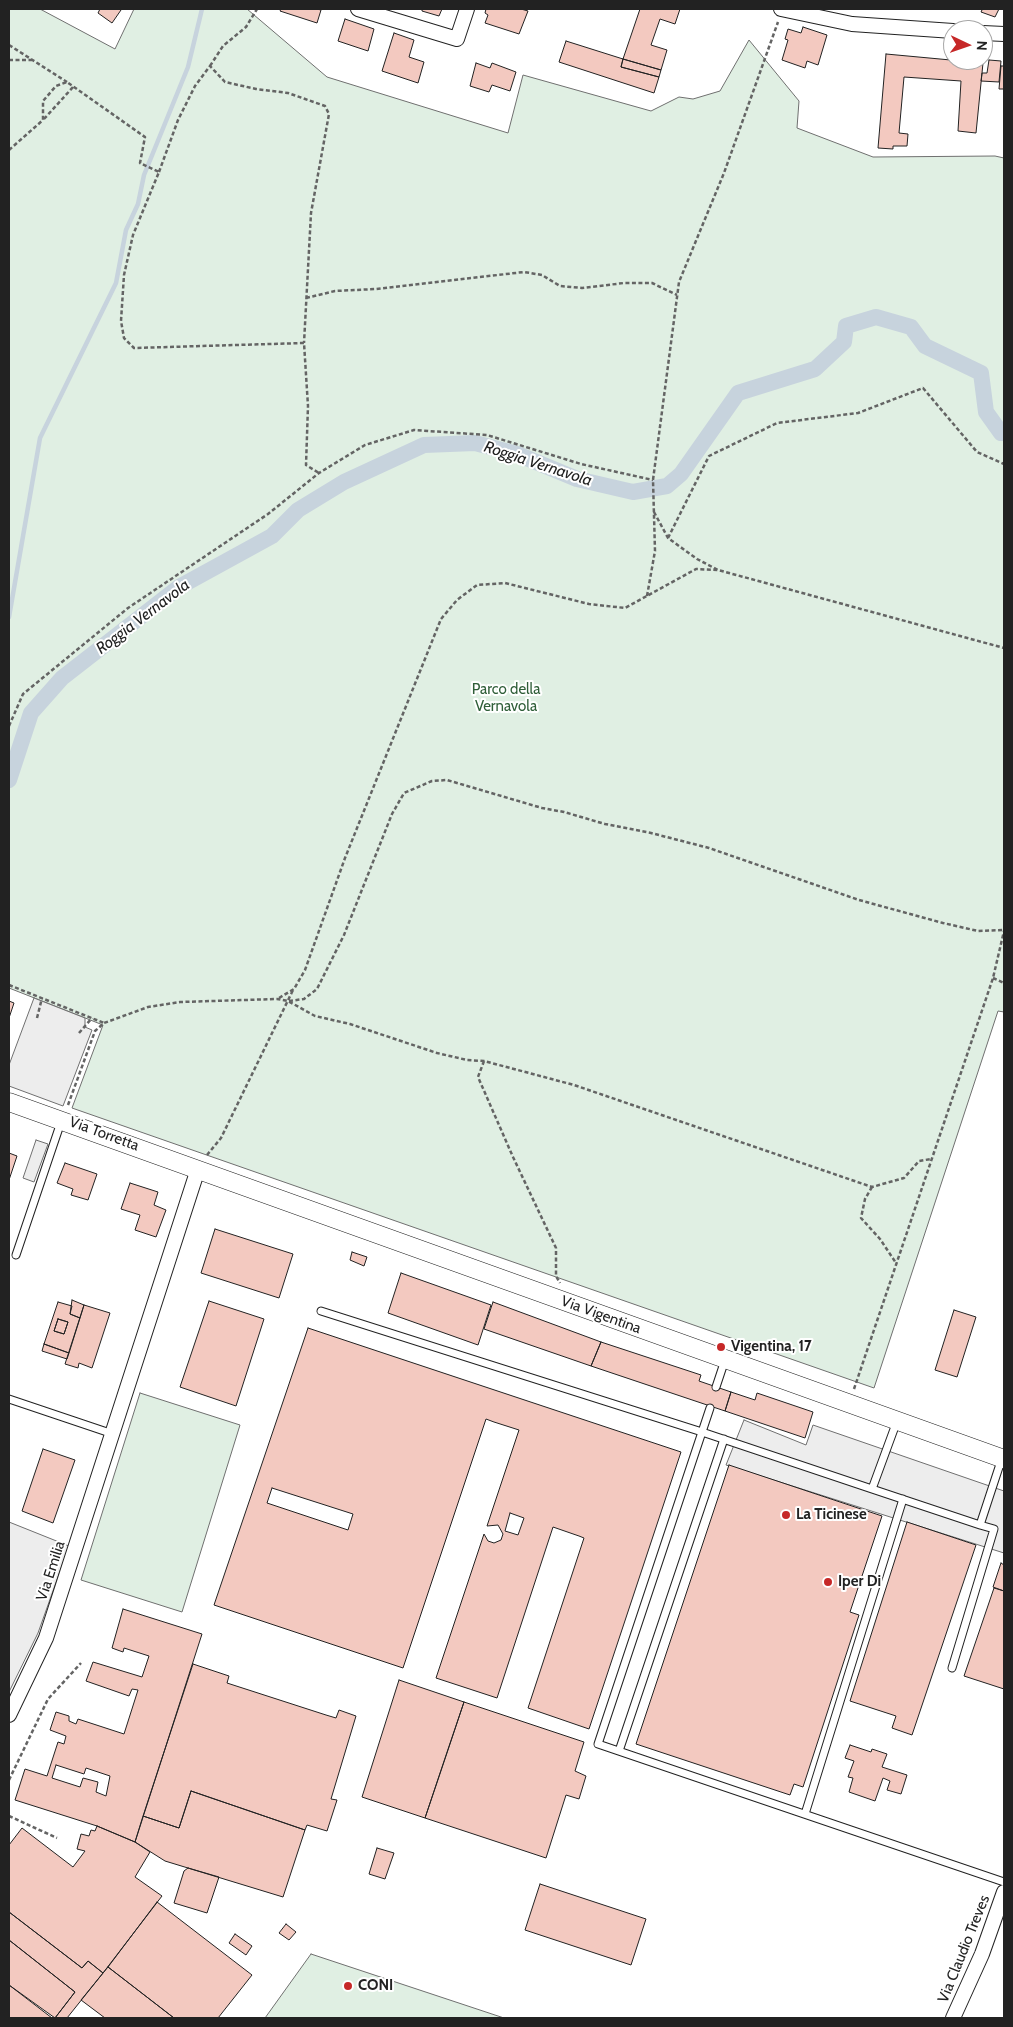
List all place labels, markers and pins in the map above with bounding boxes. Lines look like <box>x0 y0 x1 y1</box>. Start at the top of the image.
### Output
place label: Vigentina, 17 <box>731 1338 812 1356</box>
marker: Vigentina, 17 <box>715 1341 727 1353</box>
place label: La Ticinese <box>796 1506 867 1524</box>
marker: La Ticinese <box>780 1509 792 1521</box>
place label: Iper Di <box>838 1573 881 1591</box>
marker: Iper Di <box>822 1576 834 1588</box>
place label: CONI <box>358 1977 393 1995</box>
marker: CONI <box>342 1980 354 1992</box>

